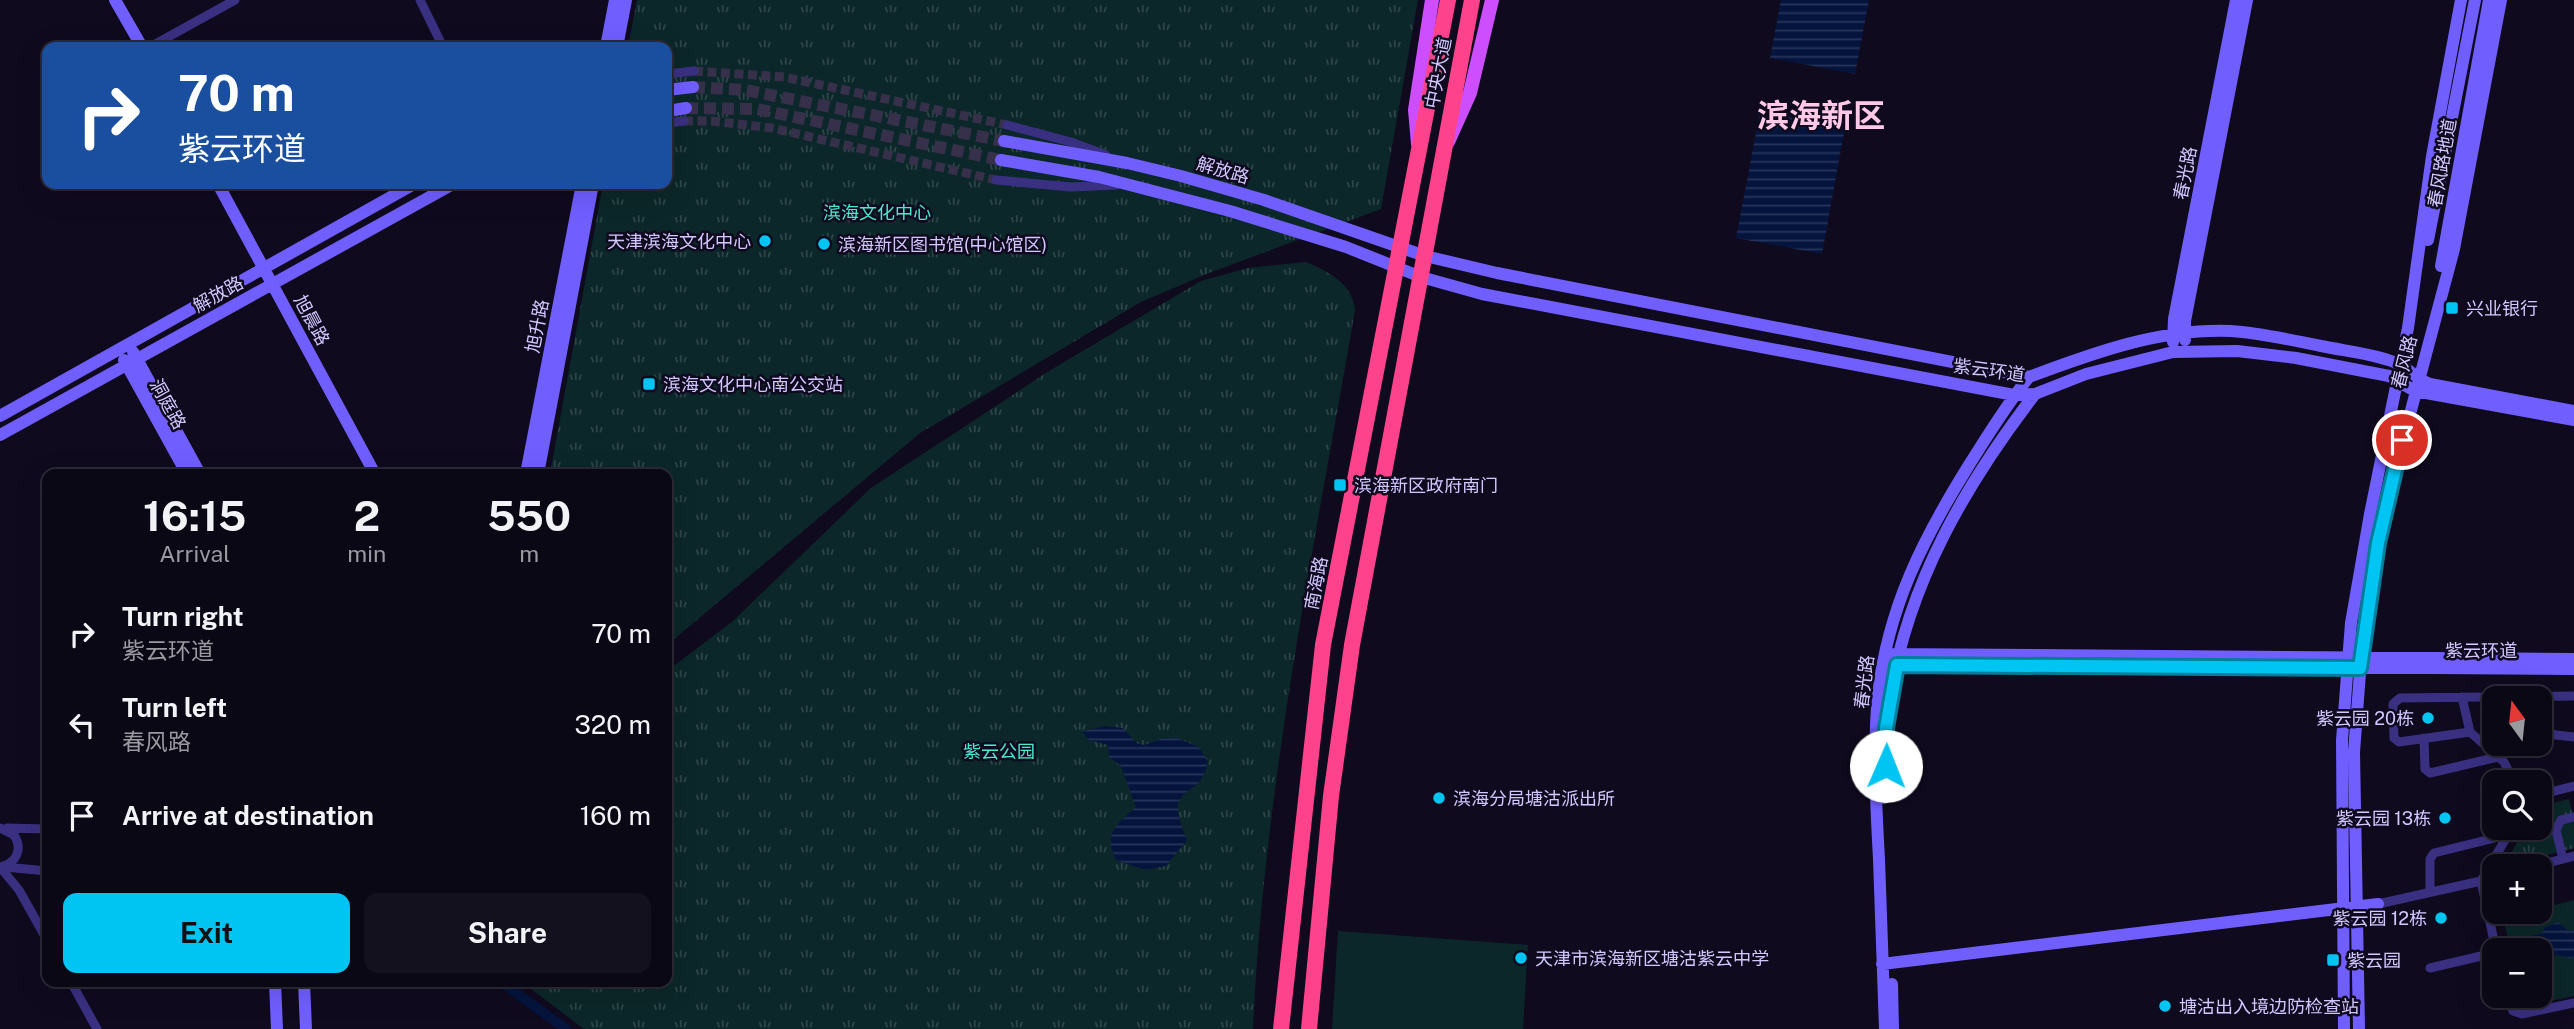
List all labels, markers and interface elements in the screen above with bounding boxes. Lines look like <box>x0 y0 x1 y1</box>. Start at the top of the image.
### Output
street label: 中央大道 <box>1421 36 1455 110</box>
text: 70 m <box>178 64 295 122</box>
icon: right <box>63 70 154 161</box>
district label: 滨海新区 <box>1757 97 1885 134</box>
street label: 春风路地道 <box>2424 117 2460 209</box>
text: 紫云环道 <box>178 130 306 167</box>
street label: 春光路 <box>2170 144 2200 202</box>
street label: 解放路 <box>1194 152 1252 188</box>
park label: 滨海文化中心 <box>823 202 931 223</box>
place label: 天津滨海文化中心 <box>607 231 751 252</box>
marker: 天津滨海文化中心 <box>757 233 773 249</box>
place label: 滨海新区图书馆(中心馆区) <box>838 234 1047 255</box>
marker: 滨海新区图书馆(中心馆区) <box>816 236 832 252</box>
street label: 解放路 <box>189 272 247 316</box>
street label: 旭晨路 <box>290 291 334 349</box>
street label: 旭升路 <box>522 297 552 355</box>
place label: 兴业银行 <box>2466 298 2538 319</box>
marker: 兴业银行 <box>2444 300 2460 316</box>
street label: 春风路 <box>2387 333 2421 391</box>
street label: 紫云环道 <box>1952 355 2026 385</box>
place label: 滨海文化中心南公交站 <box>663 374 843 395</box>
street label: 洞庭路 <box>146 375 190 433</box>
marker: 滨海文化中心南公交站 <box>641 376 657 392</box>
pin <box>2372 410 2432 470</box>
icon: arrive <box>2383 421 2421 459</box>
place label: 滨海新区政府南门 <box>1354 475 1498 496</box>
marker: 滨海新区政府南门 <box>1332 477 1348 493</box>
text: 16:15 <box>143 491 246 540</box>
text: 2 <box>353 491 380 540</box>
text: 550 <box>487 491 571 540</box>
text: Arrival <box>159 540 230 567</box>
text: min <box>347 540 386 567</box>
text: m <box>519 540 539 567</box>
street label: 南海路 <box>1301 554 1331 612</box>
text: Turn right <box>122 601 244 632</box>
icon: right <box>63 615 101 653</box>
text: 70 m <box>591 618 651 649</box>
text: 紫云环道 <box>122 637 214 664</box>
street label: 紫云环道 <box>2445 640 2517 661</box>
street label: 春光路 <box>1850 654 1878 710</box>
north arrow <box>2482 686 2552 756</box>
map controls <box>2482 686 2552 1008</box>
text: Turn left <box>122 692 227 723</box>
icon: left <box>63 706 101 744</box>
place label: 紫云园 20栋 <box>2316 708 2414 729</box>
text: 320 m <box>574 709 651 740</box>
marker: 紫云园 20栋 <box>2420 710 2436 726</box>
text: 春风路 <box>122 728 191 755</box>
position arrow <box>1849 729 1923 803</box>
park label: 紫云公园 <box>963 741 1035 762</box>
button: search <box>2482 770 2552 840</box>
place label: 滨海分局塘沽派出所 <box>1453 788 1615 809</box>
marker: 滨海分局塘沽派出所 <box>1431 790 1447 806</box>
icon: arrive <box>63 797 101 835</box>
text: Arrive at destination <box>122 800 374 831</box>
text: 160 m <box>580 800 651 831</box>
place label: 紫云园 13栋 <box>2336 808 2431 829</box>
marker: 紫云园 13栋 <box>2437 810 2453 826</box>
button: + <box>2482 854 2552 924</box>
button: Exit <box>63 893 350 973</box>
button: Share <box>364 893 651 973</box>
place label: 紫云园 12栋 <box>2333 908 2427 929</box>
marker: 紫云园 12栋 <box>2433 910 2449 926</box>
button: − <box>2482 938 2552 1008</box>
place label: 天津市滨海新区塘沽紫云中学 <box>1535 948 1769 969</box>
marker: 天津市滨海新区塘沽紫云中学 <box>1513 950 1529 966</box>
place label: 紫云园 <box>2347 950 2401 971</box>
marker: 紫云园 <box>2325 952 2341 968</box>
place label: 塘沽出入境边防检查站 <box>2179 996 2359 1017</box>
marker: 塘沽出入境边防检查站 <box>2157 998 2173 1014</box>

